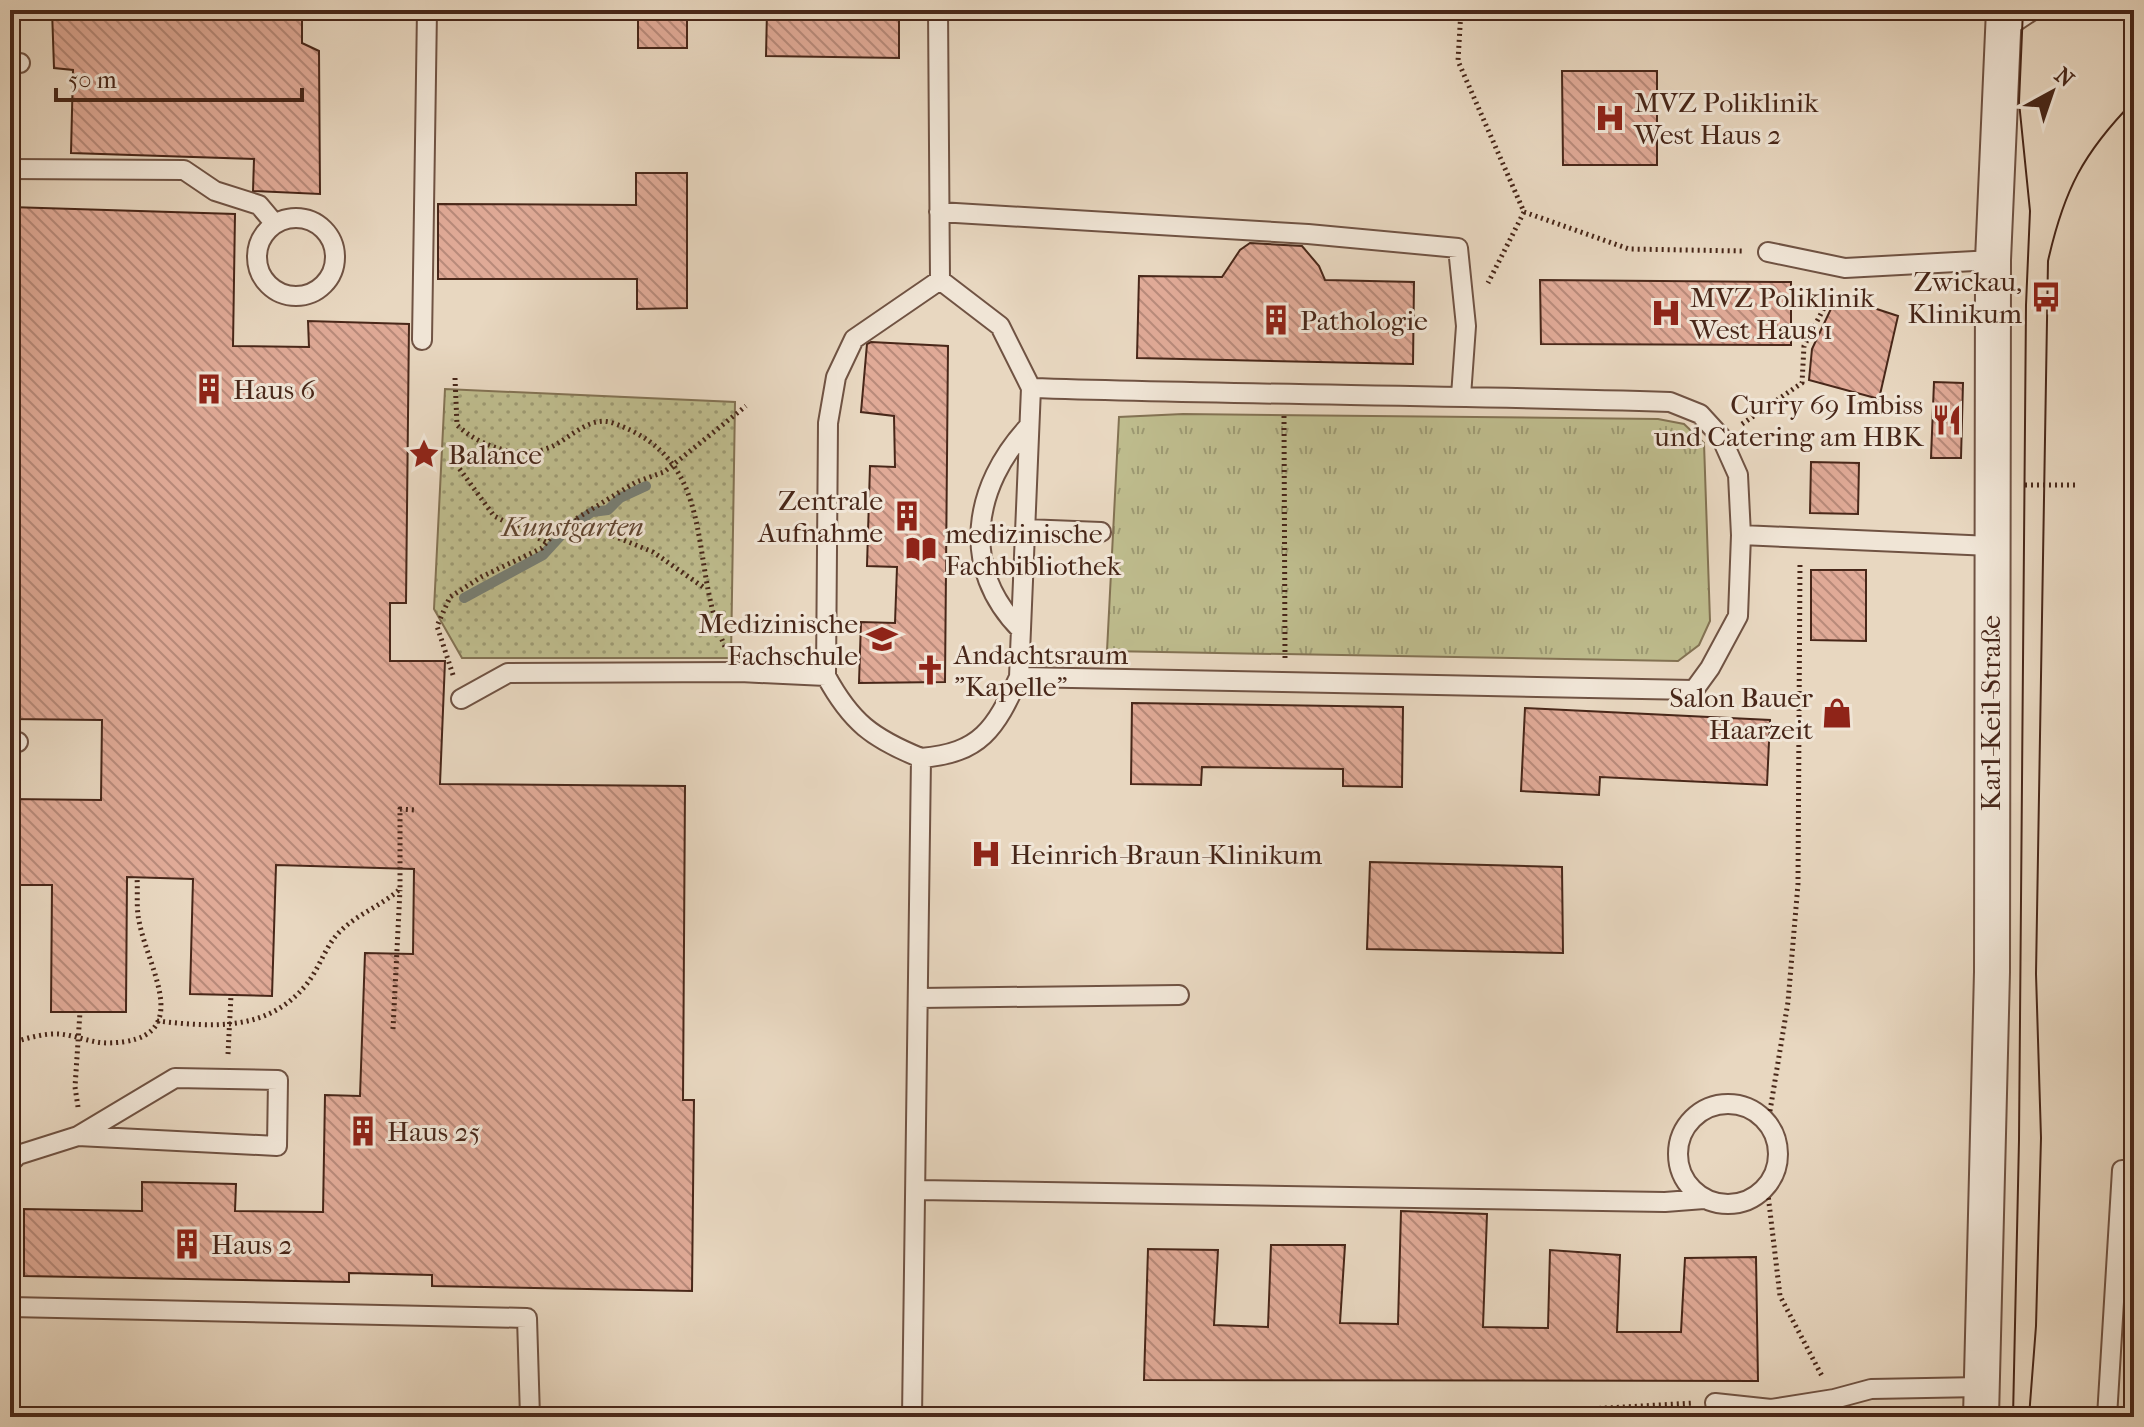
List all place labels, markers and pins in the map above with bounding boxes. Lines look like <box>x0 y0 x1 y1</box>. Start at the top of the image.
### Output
place label: MVZ Poliklinik West Haus 2 <box>1633 86 1819 151</box>
hospital icon: MVZ Poliklinik West Haus 2 <box>1593 101 1627 135</box>
place label: Zwickau, Klinikum <box>1908 265 2023 330</box>
bus stop icon: Zwickau, Klinikum <box>2029 280 2063 314</box>
place label: MVZ Poliklinik West Haus 1 <box>1689 281 1875 346</box>
hospital icon: MVZ Poliklinik West Haus 1 <box>1649 296 1683 330</box>
building icon: Pathologie <box>1259 303 1293 337</box>
place label: Pathologie <box>1300 304 1428 337</box>
building icon: Haus 6 <box>192 372 226 406</box>
place label: Haus 6 <box>233 373 316 406</box>
place label: Curry 69 Imbiss und Catering am HBK <box>1653 388 1925 453</box>
restaurant icon: Curry 69 Imbiss und Catering am HBK <box>1930 403 1964 437</box>
place icon: Balance <box>407 437 441 471</box>
place label: Balance <box>448 438 542 471</box>
place label: Zentrale Aufnahme <box>757 484 883 549</box>
building icon: Zentrale Aufnahme <box>890 499 924 533</box>
place label: medizinische Fachbibliothek <box>945 517 1122 582</box>
library icon: medizinische Fachbibliothek <box>904 532 938 566</box>
place label: Medizinische Fachschule <box>698 607 858 672</box>
school or university icon: Medizinische Fachschule <box>865 622 899 656</box>
place label: Andachtsraum "Kapelle" <box>953 638 1129 703</box>
church icon: Andachtsraum "Kapelle" <box>913 653 947 687</box>
place label: Salon Bauer Haarzeit <box>1669 681 1813 746</box>
shop icon: Salon Bauer Haarzeit <box>1820 696 1854 730</box>
hospital icon: Heinrich-Braun-Klinikum <box>969 837 1003 871</box>
place label: Heinrich-Braun-Klinikum <box>1010 838 1323 871</box>
building icon: Haus 25 <box>346 1114 380 1148</box>
place label: Haus 25 <box>387 1115 481 1148</box>
building icon: Haus 2 <box>170 1227 204 1261</box>
place label: Haus 2 <box>211 1228 293 1261</box>

